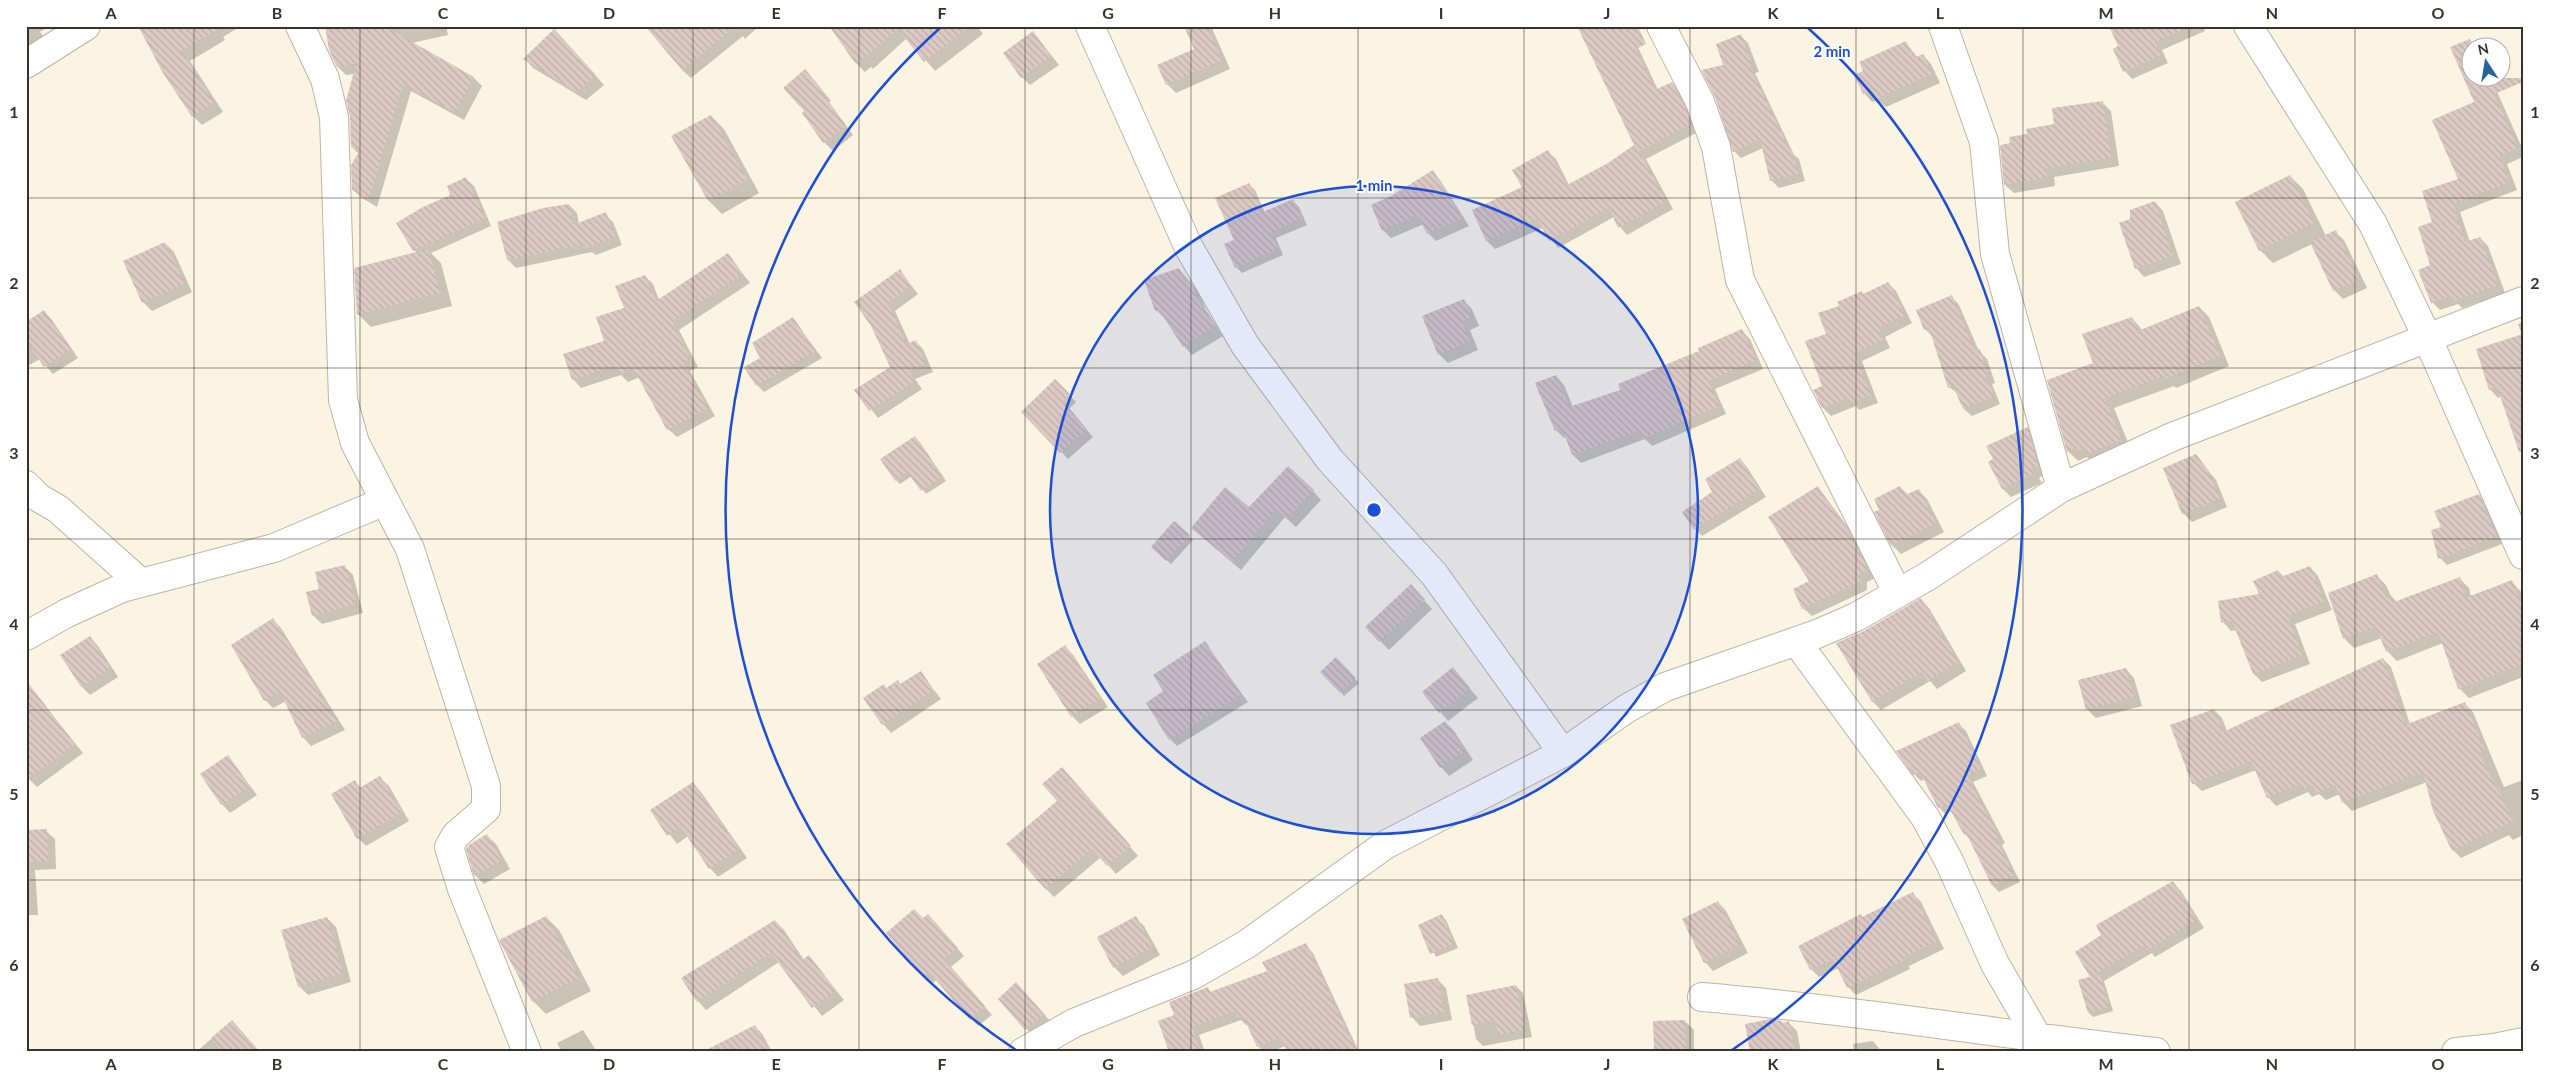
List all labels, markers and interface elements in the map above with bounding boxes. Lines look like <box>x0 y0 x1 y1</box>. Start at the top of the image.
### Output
text: A <box>104 3 117 22</box>
text: B <box>272 3 282 22</box>
text: C <box>438 3 449 22</box>
text: D <box>603 3 615 22</box>
text: E <box>771 3 781 22</box>
text: F <box>937 3 947 22</box>
text: G <box>1102 3 1114 22</box>
text: H <box>1269 3 1281 22</box>
text: I <box>1439 3 1443 22</box>
text: J <box>1604 3 1610 22</box>
text: K <box>1768 3 1780 22</box>
text: L <box>1936 3 1945 22</box>
text: M <box>2098 3 2114 22</box>
text: N <box>2266 3 2278 22</box>
text: O <box>2432 3 2445 22</box>
north arrow <box>2462 38 2512 88</box>
text: N <box>2476 39 2490 58</box>
text: 2 min <box>1813 42 1851 60</box>
text: 1 <box>9 102 19 121</box>
text: 1 <box>2530 102 2540 121</box>
text: 1 min <box>1355 176 1393 194</box>
text: 2 <box>9 273 19 292</box>
text: 2 <box>2530 273 2540 292</box>
text: 3 <box>9 443 19 462</box>
text: 3 <box>2530 443 2540 462</box>
centre of rings <box>1365 501 1383 519</box>
text: 4 <box>9 614 19 633</box>
text: 4 <box>2530 614 2540 633</box>
text: 5 <box>9 784 19 803</box>
text: 5 <box>2530 784 2540 803</box>
text: 6 <box>9 955 19 974</box>
text: 6 <box>2530 955 2540 974</box>
text: A <box>104 1054 117 1073</box>
text: B <box>272 1054 282 1073</box>
text: C <box>438 1054 449 1073</box>
text: D <box>603 1054 615 1073</box>
text: E <box>771 1054 781 1073</box>
text: F <box>937 1054 947 1073</box>
text: G <box>1102 1054 1114 1073</box>
text: H <box>1269 1054 1281 1073</box>
text: I <box>1439 1054 1443 1073</box>
text: J <box>1604 1054 1610 1073</box>
text: K <box>1768 1054 1780 1073</box>
text: L <box>1936 1054 1945 1073</box>
text: M <box>2098 1054 2114 1073</box>
text: N <box>2266 1054 2278 1073</box>
text: O <box>2432 1054 2445 1073</box>

